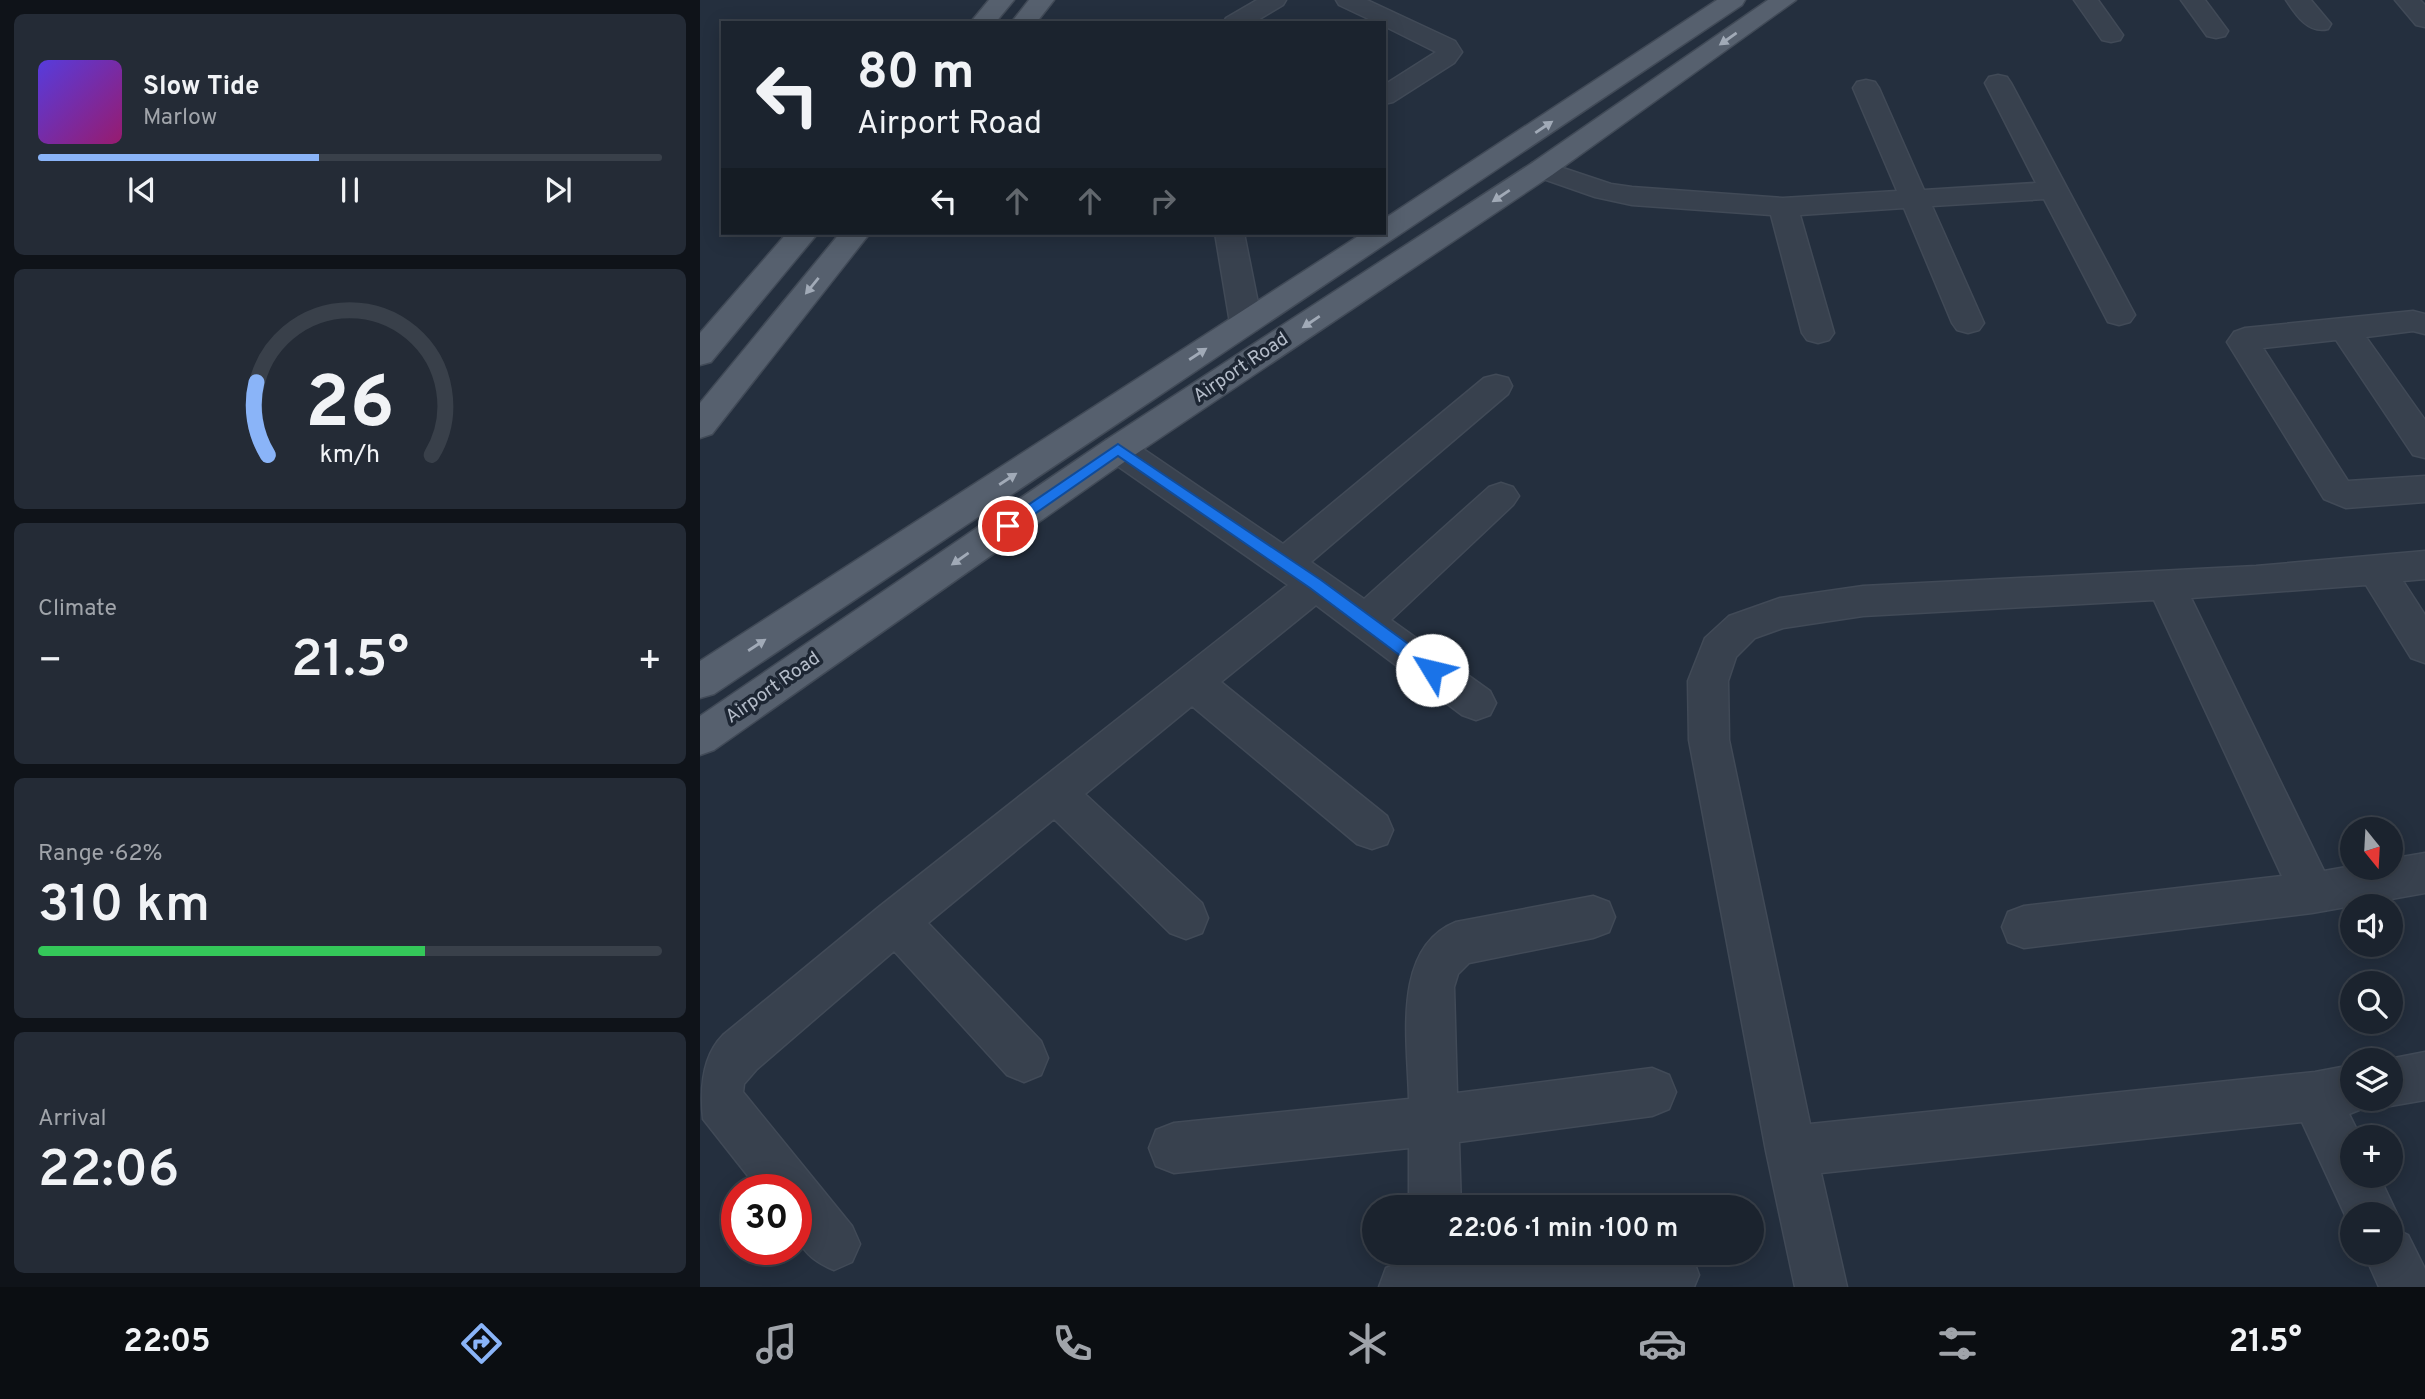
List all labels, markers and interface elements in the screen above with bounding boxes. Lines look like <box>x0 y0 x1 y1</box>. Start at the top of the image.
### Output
one-way arrow <box>1719 32 1737 46</box>
text: 80 m <box>857 44 974 106</box>
icon: left <box>742 49 833 140</box>
text: Slow Tide <box>143 71 260 104</box>
text: Marlow <box>143 104 217 133</box>
text: Airport Road <box>857 105 1042 145</box>
one-way arrow <box>1534 121 1553 134</box>
icon: previous <box>123 171 161 209</box>
icon: pause <box>331 171 369 209</box>
icon: next <box>539 171 577 209</box>
icon: left <box>925 182 963 220</box>
icon: ahead <box>998 182 1036 220</box>
icon: ahead <box>1071 182 1109 220</box>
icon: right <box>1144 182 1182 220</box>
one-way arrow <box>1491 189 1510 202</box>
one-way arrow <box>805 277 820 295</box>
one-way arrow <box>1301 315 1321 328</box>
street label: Airport Road <box>1189 327 1293 409</box>
one-way arrow <box>1189 348 1208 361</box>
text: 26 <box>305 361 395 453</box>
text: km/h <box>320 440 380 472</box>
one-way arrow <box>999 473 1018 486</box>
pin <box>978 496 1038 556</box>
icon: arrive <box>989 507 1027 545</box>
one-way arrow <box>951 552 969 566</box>
text: Climate <box>38 595 117 624</box>
text: 21.5° <box>291 629 409 695</box>
position arrow <box>1395 633 1469 707</box>
text: − <box>38 638 63 687</box>
text: + <box>637 638 662 687</box>
one-way arrow <box>748 638 766 652</box>
street label: Airport Road <box>721 647 825 729</box>
north arrow <box>2340 817 2403 880</box>
map controls <box>2340 817 2403 1265</box>
text: Range · 62% <box>38 840 163 869</box>
text: 310 km <box>38 874 210 940</box>
button: sound <box>2340 894 2403 957</box>
button: search <box>2340 971 2403 1034</box>
button: layers <box>2340 1048 2403 1111</box>
text: Arrival <box>38 1105 107 1134</box>
button: + <box>2340 1125 2403 1188</box>
text: 22:06 <box>38 1139 180 1205</box>
speed limit sign: 30 <box>721 1174 812 1265</box>
button: − <box>2340 1202 2403 1265</box>
text: 22:06 · 1 min · 100 m <box>1448 1213 1678 1246</box>
icon: directions <box>457 1319 506 1368</box>
icon: music <box>752 1319 801 1368</box>
icon: phone <box>1048 1319 1097 1368</box>
icon: climate <box>1343 1319 1392 1368</box>
icon: car <box>1638 1319 1687 1368</box>
icon: filters <box>1933 1319 1982 1368</box>
text: 22:05 <box>123 1323 211 1363</box>
text: 21.5° <box>2229 1323 2302 1363</box>

